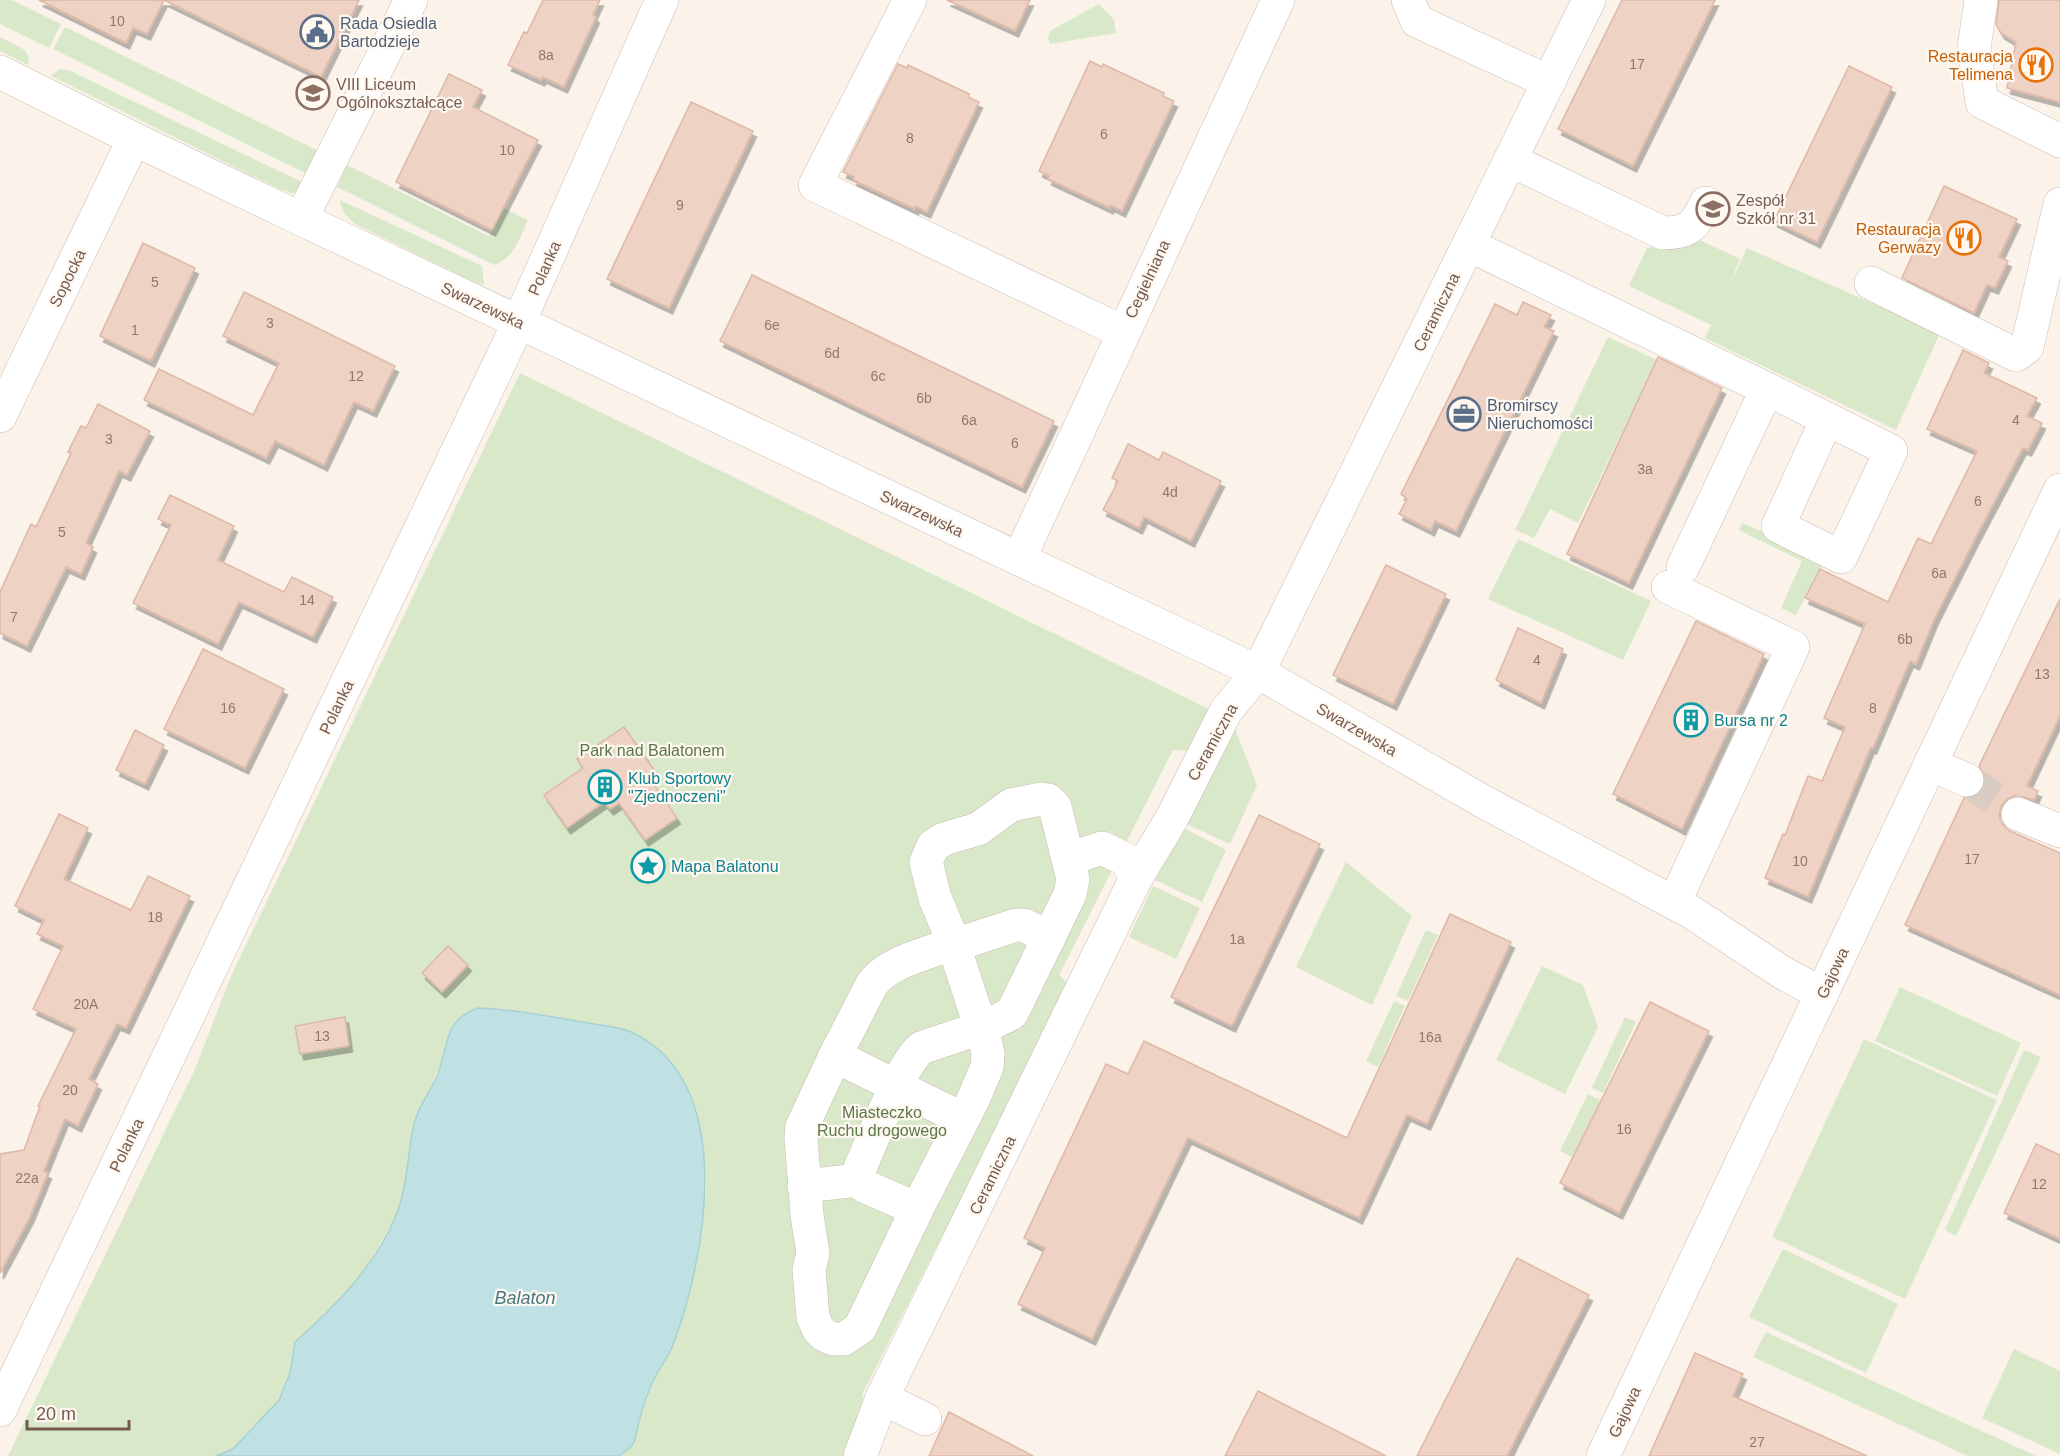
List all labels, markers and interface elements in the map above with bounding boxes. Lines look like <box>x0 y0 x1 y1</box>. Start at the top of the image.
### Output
house number: 10 <box>109 13 125 29</box>
public building icon: Rada Osiedla Bartodzieje <box>299 14 335 50</box>
place label: Rada Osiedla Bartodzieje <box>340 15 437 50</box>
house number: 8a <box>538 47 554 63</box>
restaurant icon: Restauracja Telimena <box>2018 47 2054 83</box>
place label: Restauracja Telimena <box>1928 48 2013 83</box>
house number: 17 <box>1629 56 1645 72</box>
school or university icon: VIII Liceum Ogólnokształcące <box>295 75 331 111</box>
place label: VIII Liceum Ogólnokształcące <box>336 76 462 111</box>
house number: 6 <box>1100 126 1108 142</box>
house number: 8 <box>906 130 914 146</box>
house number: 10 <box>499 142 515 158</box>
school or university icon: Zespół Szkół nr 31 <box>1695 191 1731 227</box>
place label: Zespół Szkół nr 31 <box>1736 192 1816 227</box>
house number: 9 <box>676 197 684 213</box>
restaurant icon: Restauracja Gerwazy <box>1946 220 1982 256</box>
place label: Restauracja Gerwazy <box>1856 221 1941 256</box>
street label: Cegielniana <box>1122 237 1173 321</box>
street label: Polanka <box>525 238 564 298</box>
street label: Sopocka <box>46 246 89 310</box>
street label: Ceramiczna <box>1410 270 1463 354</box>
house number: 5 <box>151 274 159 290</box>
street label: Swarzewska <box>438 279 527 332</box>
house number: 3 <box>266 315 274 331</box>
house number: 6e <box>764 317 780 333</box>
house number: 1 <box>131 322 139 338</box>
house number: 6d <box>824 345 840 361</box>
house number: 12 <box>348 368 364 384</box>
house number: 6c <box>871 368 885 384</box>
house number: 6b <box>916 390 932 406</box>
office icon: Bromirscy Nieruchomości <box>1446 396 1482 432</box>
place label: Bromirscy Nieruchomości <box>1487 397 1593 432</box>
house number: 6a <box>961 412 977 428</box>
house number: 4 <box>2012 412 2020 428</box>
house number: 3 <box>105 431 113 447</box>
house number: 6 <box>1011 435 1019 451</box>
house number: 3a <box>1637 461 1653 477</box>
house number: 4d <box>1162 484 1178 500</box>
street label: Swarzewska <box>877 487 966 540</box>
house number: 6 <box>1974 493 1982 509</box>
house number: 5 <box>58 524 66 540</box>
house number: 6a <box>1931 565 1947 581</box>
house number: 14 <box>299 592 315 608</box>
house number: 7 <box>10 609 18 625</box>
house number: 6b <box>1897 631 1913 647</box>
house number: 4 <box>1533 652 1541 668</box>
house number: 13 <box>2034 666 2050 682</box>
street label: Polanka <box>316 677 357 737</box>
house number: 16 <box>220 700 236 716</box>
street label: Swarzewska <box>1314 700 1400 759</box>
house number: 8 <box>1869 700 1877 716</box>
street label: Ceramiczna <box>1184 701 1241 784</box>
building icon: Bursa nr 2 <box>1673 702 1709 738</box>
place label: Bursa nr 2 <box>1714 712 1788 729</box>
park label: Park nad Balatonem <box>580 742 724 759</box>
building icon: Klub Sportowy "Zjednoczeni" <box>587 769 623 805</box>
place label: Klub Sportowy "Zjednoczeni" <box>628 770 731 805</box>
place icon: Mapa Balatonu <box>630 848 666 884</box>
house number: 17 <box>1964 851 1980 867</box>
house number: 10 <box>1792 853 1808 869</box>
place label: Mapa Balatonu <box>671 858 779 875</box>
house number: 18 <box>147 909 163 925</box>
house number: 1a <box>1229 931 1245 947</box>
street label: Gajowa <box>1813 945 1852 1001</box>
house number: 20A <box>74 996 99 1012</box>
house number: 13 <box>314 1028 330 1044</box>
house number: 16a <box>1418 1029 1442 1045</box>
house number: 20 <box>62 1082 78 1098</box>
park label: Miasteczko Ruchu drogowego <box>817 1104 947 1139</box>
street label: Polanka <box>106 1115 147 1175</box>
house number: 16 <box>1616 1121 1632 1137</box>
street label: Ceramiczna <box>966 1133 1019 1217</box>
house number: 22a <box>15 1170 39 1186</box>
house number: 12 <box>2031 1176 2047 1192</box>
water label: Balaton <box>494 1288 556 1308</box>
street label: Gajowa <box>1605 1384 1644 1440</box>
scale bar <box>27 1393 129 1431</box>
text: 20 m <box>36 1404 76 1424</box>
house number: 27 <box>1749 1434 1765 1450</box>

